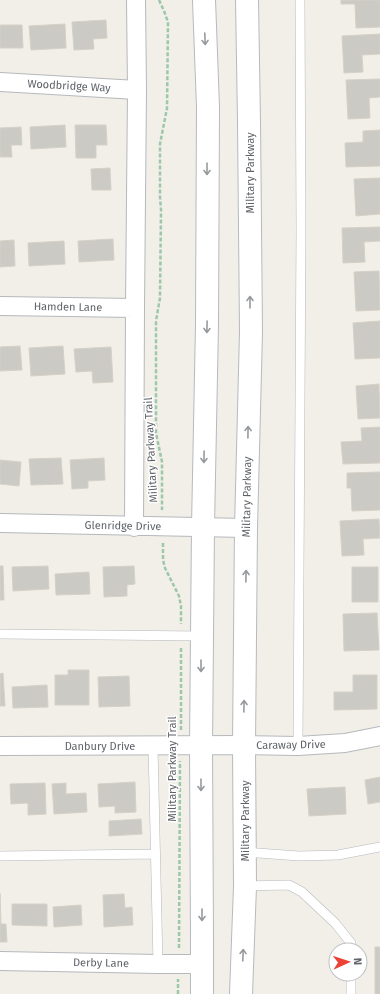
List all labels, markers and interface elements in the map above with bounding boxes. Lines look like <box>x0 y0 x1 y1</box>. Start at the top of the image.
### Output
one-way arrow <box>201 32 209 45</box>
street label: Woodbridge Way <box>27 77 112 95</box>
street label: Military Parkway <box>244 132 257 214</box>
one-way arrow <box>203 162 211 175</box>
one-way arrow <box>246 296 254 309</box>
street label: Hamden Lane <box>34 300 102 314</box>
one-way arrow <box>203 320 211 333</box>
street label: Military Parkway Trail <box>142 397 160 503</box>
one-way arrow <box>244 426 252 439</box>
one-way arrow <box>200 450 208 463</box>
street label: Military Parkway <box>240 456 254 538</box>
street label: Glenridge Drive <box>85 519 161 533</box>
one-way arrow <box>242 570 249 583</box>
one-way arrow <box>197 659 205 672</box>
one-way arrow <box>240 700 248 713</box>
street label: Military Parkway Trail <box>166 716 179 822</box>
street label: Caraway Drive <box>256 738 326 752</box>
street label: Danbury Drive <box>65 740 135 753</box>
one-way arrow <box>197 778 205 791</box>
street label: Military Parkway <box>239 780 252 862</box>
one-way arrow <box>198 908 206 921</box>
north arrow <box>328 942 368 982</box>
one-way arrow <box>239 949 247 962</box>
street label: Derby Lane <box>73 956 129 970</box>
text: N <box>351 958 364 965</box>

